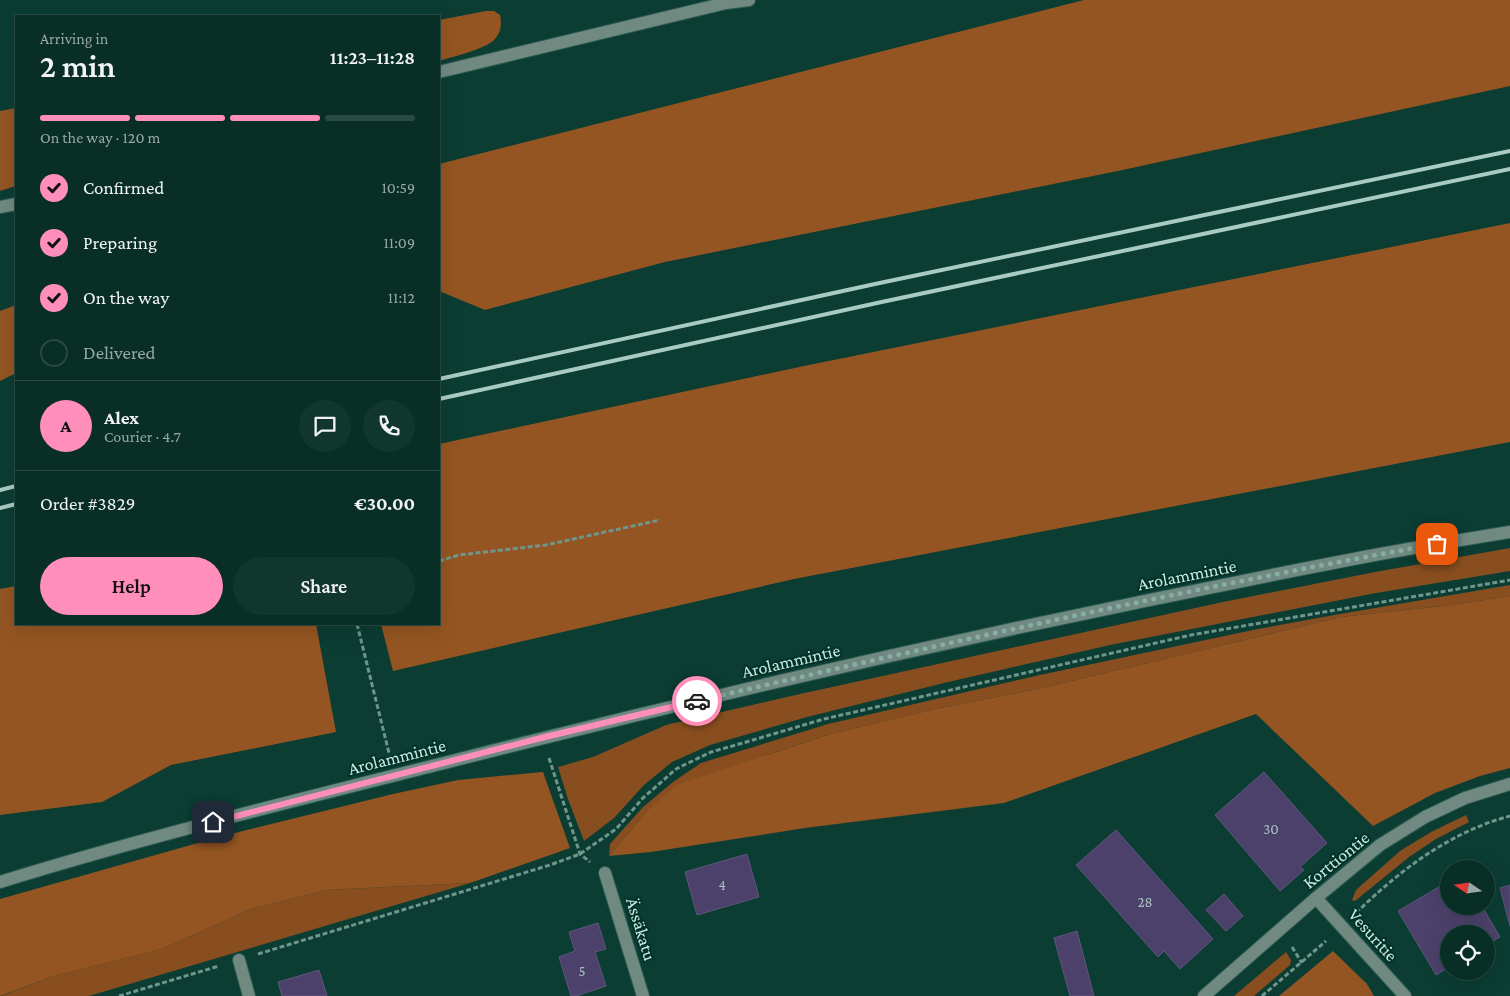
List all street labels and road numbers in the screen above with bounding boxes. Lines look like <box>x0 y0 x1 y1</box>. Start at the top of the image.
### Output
street label: Arolammintie <box>1136 556 1238 594</box>
street label: Arolammintie <box>740 640 842 682</box>
street label: Arolammintie <box>346 735 448 779</box>
street label: Korttiontie <box>1299 827 1373 893</box>
street label: Ässäkatu <box>622 895 660 963</box>
street label: Vesuritie <box>1344 905 1402 965</box>

